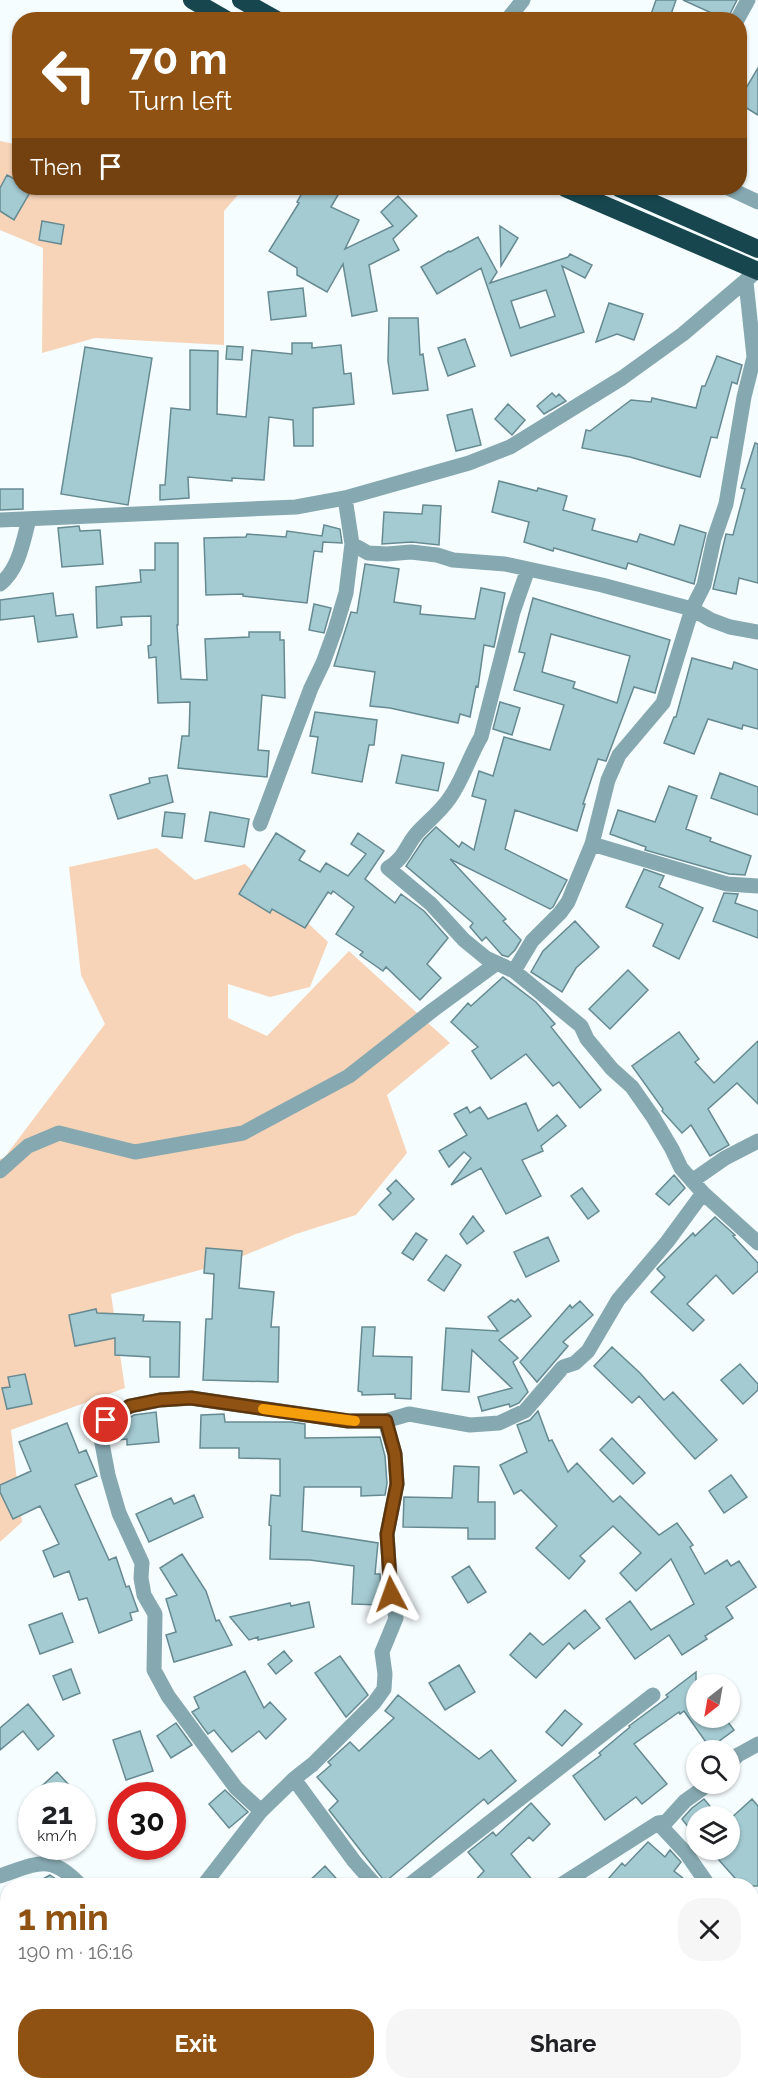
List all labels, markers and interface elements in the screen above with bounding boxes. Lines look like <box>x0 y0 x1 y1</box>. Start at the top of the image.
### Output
text: 70 m <box>129 35 228 84</box>
icon: left <box>30 36 108 114</box>
text: Turn left <box>129 85 232 116</box>
icon: arrive <box>94 150 127 183</box>
text: Then <box>30 154 82 180</box>
pin <box>80 1394 131 1445</box>
icon: arrive <box>89 1403 122 1436</box>
position arrow <box>359 1562 423 1626</box>
north arrow <box>686 1674 740 1728</box>
map controls <box>686 1674 740 1860</box>
button: search <box>686 1740 740 1794</box>
speed limit sign: 30 <box>108 1782 186 1860</box>
text: 21 <box>41 1796 73 1831</box>
button: layers <box>686 1806 740 1860</box>
text: km/h <box>37 1827 77 1845</box>
text: 1 min <box>18 1896 109 1938</box>
button: close <box>678 1898 741 1961</box>
text: 190 m · 16:16 <box>18 1940 133 1964</box>
button: Exit <box>18 2009 374 2078</box>
button: Share <box>386 2009 741 2078</box>

